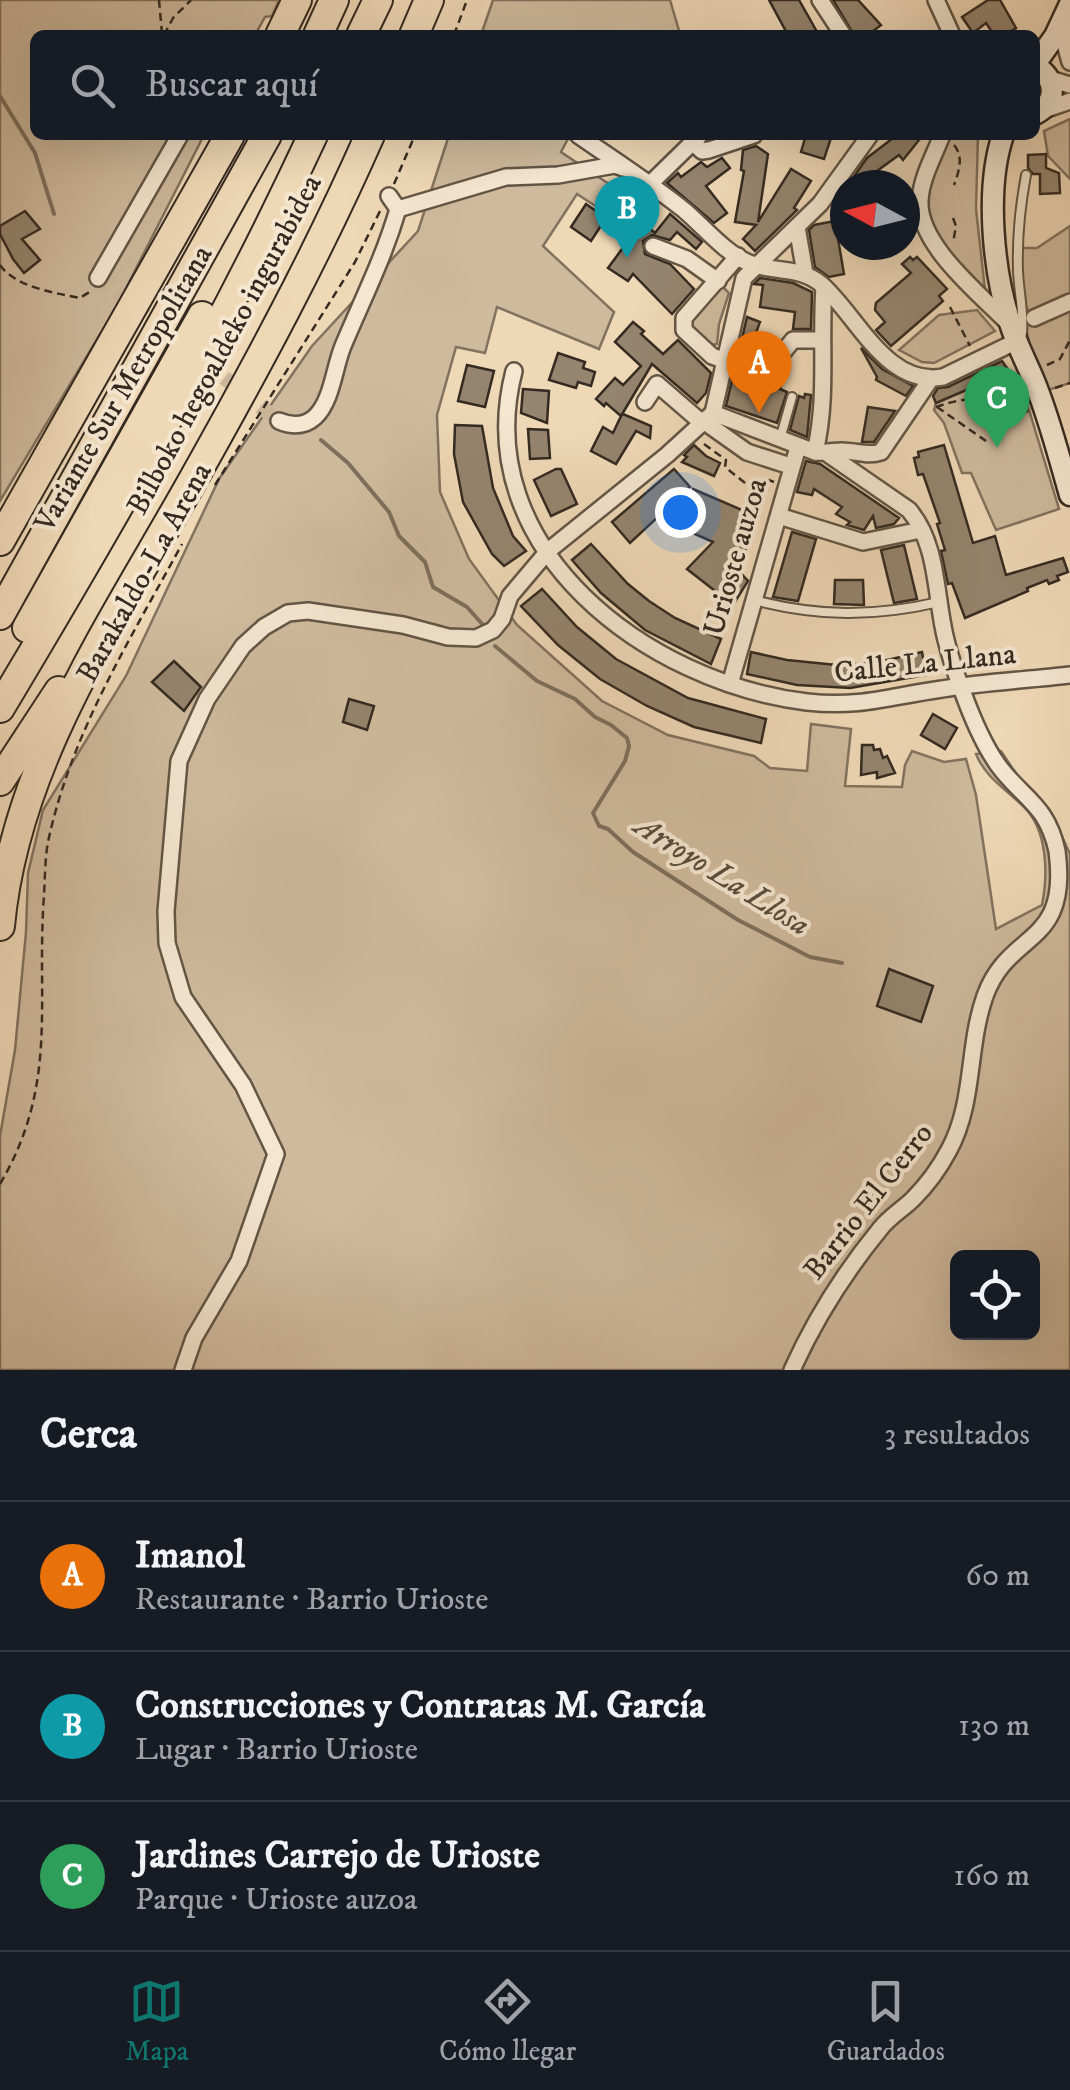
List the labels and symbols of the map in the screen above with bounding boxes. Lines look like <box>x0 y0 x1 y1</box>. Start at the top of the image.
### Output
street label: Bilboko hegoaldeko ingurabidea <box>119 168 331 521</box>
north arrow <box>830 170 920 260</box>
pin: B <box>594 176 660 258</box>
street label: Variante Sur Metropolitana <box>26 239 221 540</box>
pin: A <box>726 330 792 413</box>
pin: C <box>964 366 1030 448</box>
street label: Barakaldo-La Arena <box>69 456 221 689</box>
street label: Urioste auzoa <box>696 474 776 640</box>
your location <box>655 487 706 538</box>
street label: Calle La Llana <box>832 636 1018 692</box>
water label: Arroyo La Llosa <box>625 805 817 946</box>
street label: Barrio El Cerro <box>796 1116 942 1288</box>

